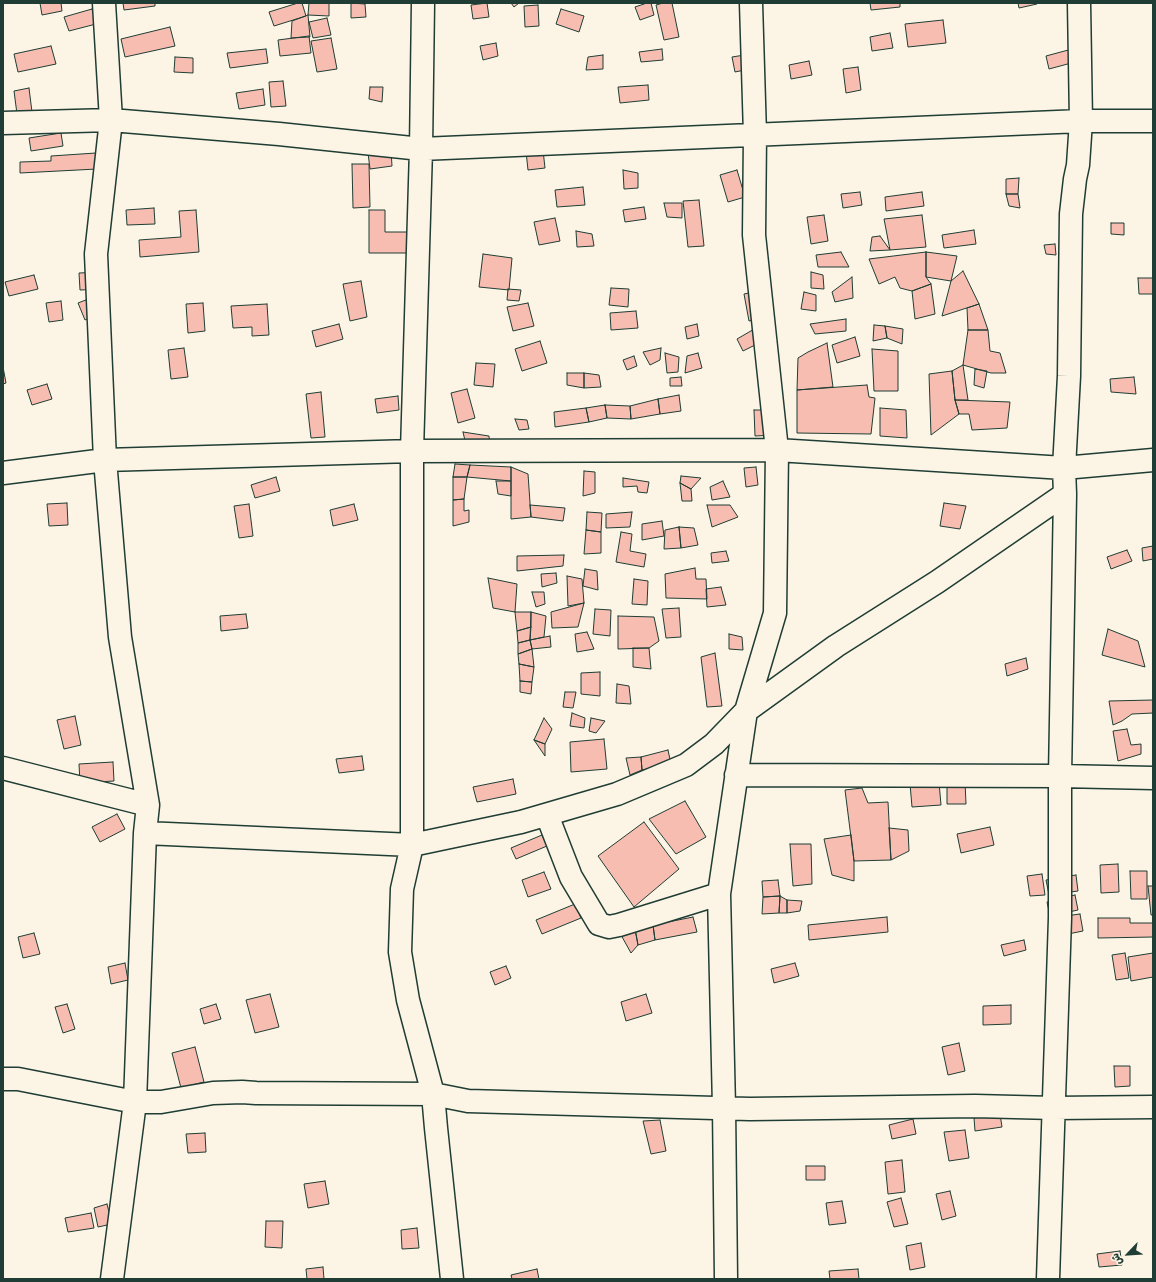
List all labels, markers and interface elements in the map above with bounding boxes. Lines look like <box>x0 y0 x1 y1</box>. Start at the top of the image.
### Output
north arrow <box>1108 1234 1148 1274</box>
text: ش <box>1107 1251 1126 1268</box>

